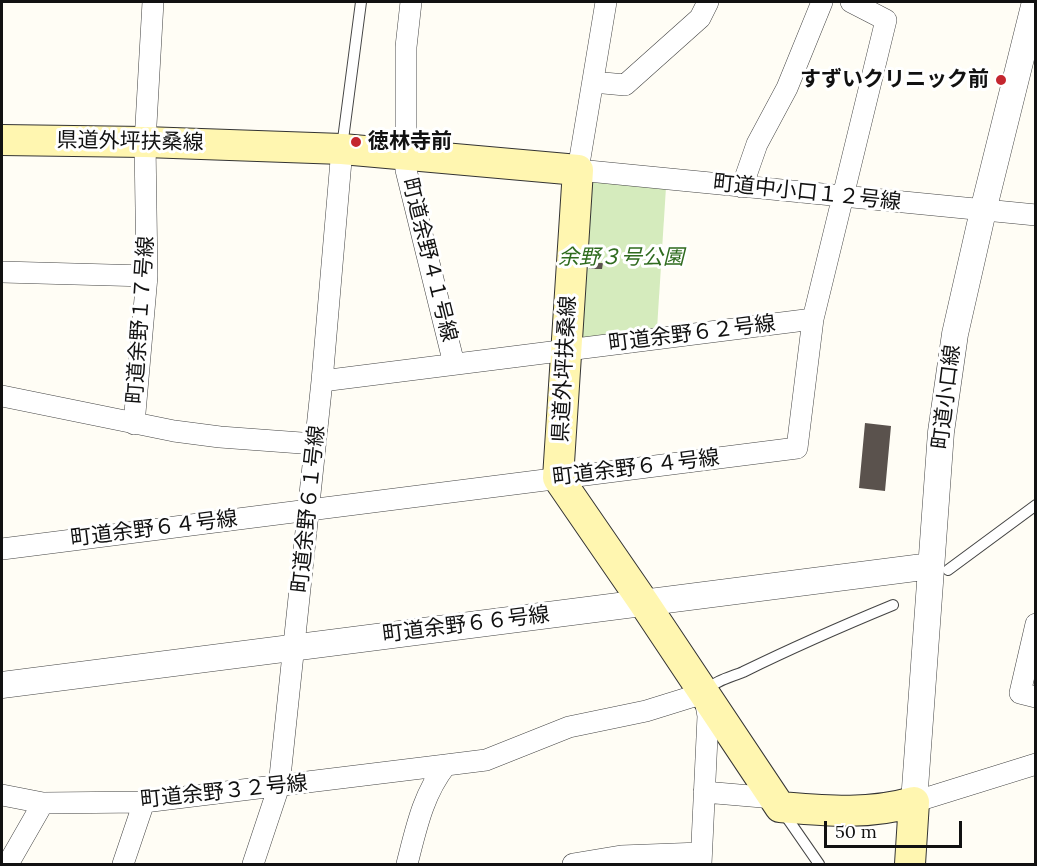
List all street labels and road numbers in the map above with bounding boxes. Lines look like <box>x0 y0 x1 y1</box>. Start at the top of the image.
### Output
street label: 県道外坪扶桑線 <box>56 128 204 156</box>
street label: 町道中小口１２号線 <box>712 171 902 215</box>
street label: 町道余野４１号線 <box>396 175 462 345</box>
street label: 町道余野１７号線 <box>123 235 159 405</box>
street label: 県道外坪扶桑線 <box>549 295 581 443</box>
street label: 町道余野６２号線 <box>607 311 777 357</box>
street label: 町道小口線 <box>928 343 966 451</box>
street label: 町道余野６１号線 <box>288 424 330 594</box>
street label: 町道余野６４号線 <box>551 445 721 491</box>
street label: 町道余野６４号線 <box>69 506 239 552</box>
street label: 町道余野６６号線 <box>381 602 551 648</box>
street label: 町道余野３２号線 <box>139 771 309 813</box>

